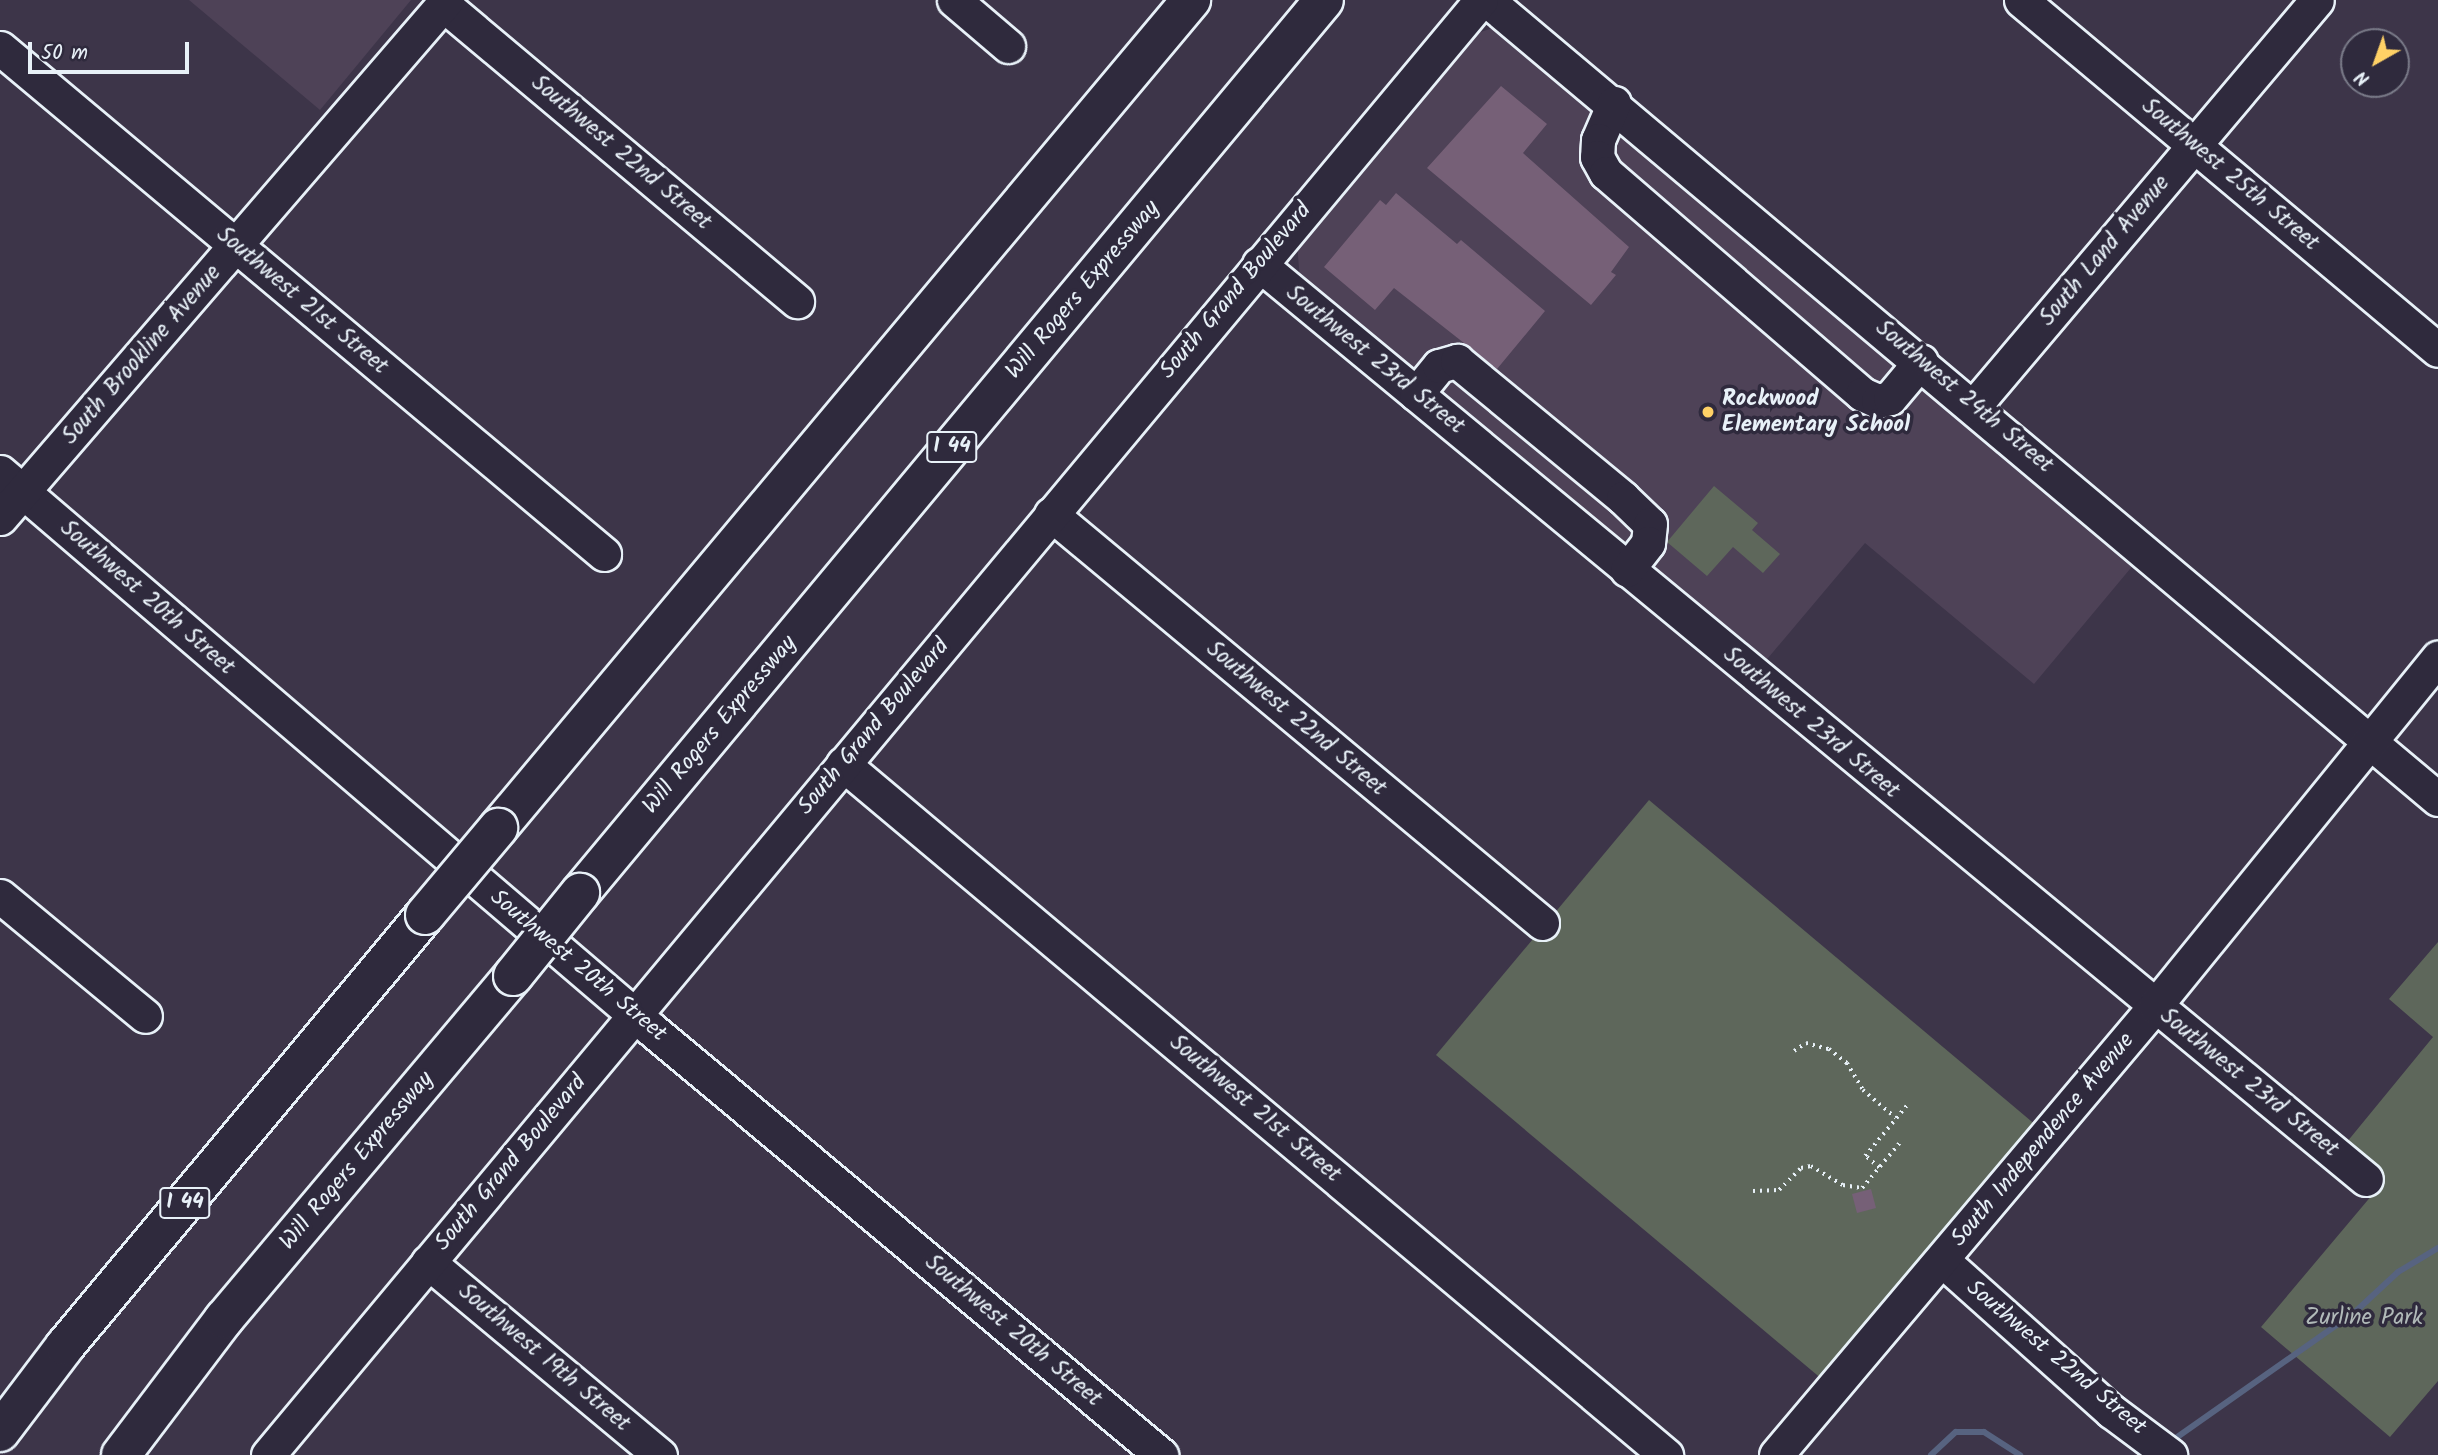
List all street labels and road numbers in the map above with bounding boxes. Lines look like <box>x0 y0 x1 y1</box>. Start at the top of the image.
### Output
street label: Southwest 22nd Street <box>525 70 717 236</box>
street label: Southwest 25th Street <box>2136 93 2324 257</box>
street label: South Land Avenue <box>2034 170 2176 332</box>
street label: Will Rogers Expressway <box>1000 195 1166 385</box>
street label: South Grand Boulevard <box>1154 197 1318 385</box>
street label: Southwest 21st Street <box>211 221 393 381</box>
street label: South Brookline Avenue <box>57 260 227 450</box>
street label: Southwest 23rd Street <box>1280 279 1470 441</box>
street label: Southwest 24th Street <box>1870 315 2058 479</box>
road number: I 44 <box>926 430 978 464</box>
street label: Southwest 20th Street <box>54 515 240 681</box>
street label: Will Rogers Expressway <box>637 630 803 820</box>
street label: South Grand Boulevard <box>792 633 956 821</box>
street label: Southwest 22nd Street <box>1200 636 1392 802</box>
street label: Southwest 23rd Street <box>1717 641 1905 805</box>
street label: Southwest 20th Street <box>484 884 672 1048</box>
street label: Southwest 23rd Street <box>2154 1002 2344 1164</box>
street label: South Independence Avenue <box>1945 1027 2141 1253</box>
street label: Southwest 21st Street <box>1164 1029 1346 1189</box>
street label: Will Rogers Expressway <box>274 1066 440 1256</box>
street label: South Grand Boulevard <box>429 1069 593 1257</box>
road number: I 44 <box>159 1186 211 1220</box>
street label: Southwest 20th Street <box>919 1249 1107 1413</box>
street label: Southwest 22nd Street <box>1960 1275 2152 1441</box>
street label: Southwest 19th Street <box>452 1278 636 1438</box>

